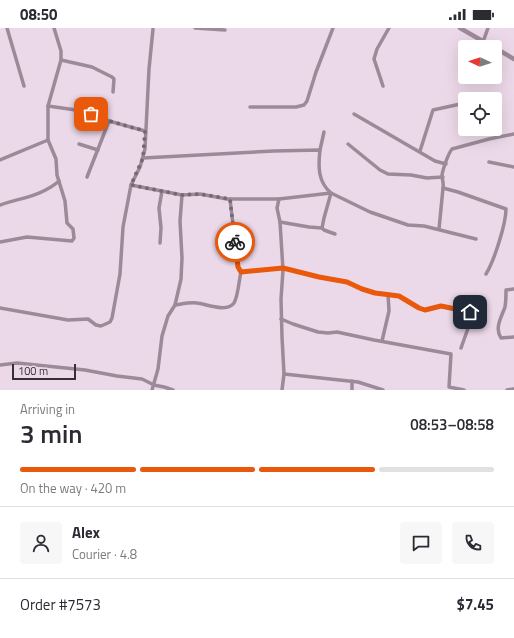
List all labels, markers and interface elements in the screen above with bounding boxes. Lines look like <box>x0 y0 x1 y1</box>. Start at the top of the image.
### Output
text: 08:50 <box>20 3 57 26</box>
north arrow <box>458 40 502 84</box>
map controls <box>458 40 502 136</box>
button: locate <box>458 92 502 136</box>
pin <box>74 97 108 131</box>
icon: bag <box>80 103 102 125</box>
courier <box>215 222 255 262</box>
icon: bike <box>224 231 246 253</box>
pin <box>453 295 487 329</box>
icon: home <box>459 301 481 323</box>
scale bar <box>12 362 76 381</box>
text: 100 m <box>18 363 48 379</box>
text: Arriving in <box>20 399 75 419</box>
text: 08:53–08:58 <box>410 413 494 436</box>
text: 3 min <box>20 414 83 453</box>
text: On the way · 420 m <box>20 478 126 498</box>
text: Alex <box>72 521 100 544</box>
button: person <box>20 522 62 564</box>
button: chat <box>400 522 442 564</box>
button: phone <box>452 522 494 564</box>
text: Courier · 4.8 <box>72 544 137 564</box>
text: Order #7573 <box>20 593 101 616</box>
text: $7.45 <box>457 593 494 616</box>

